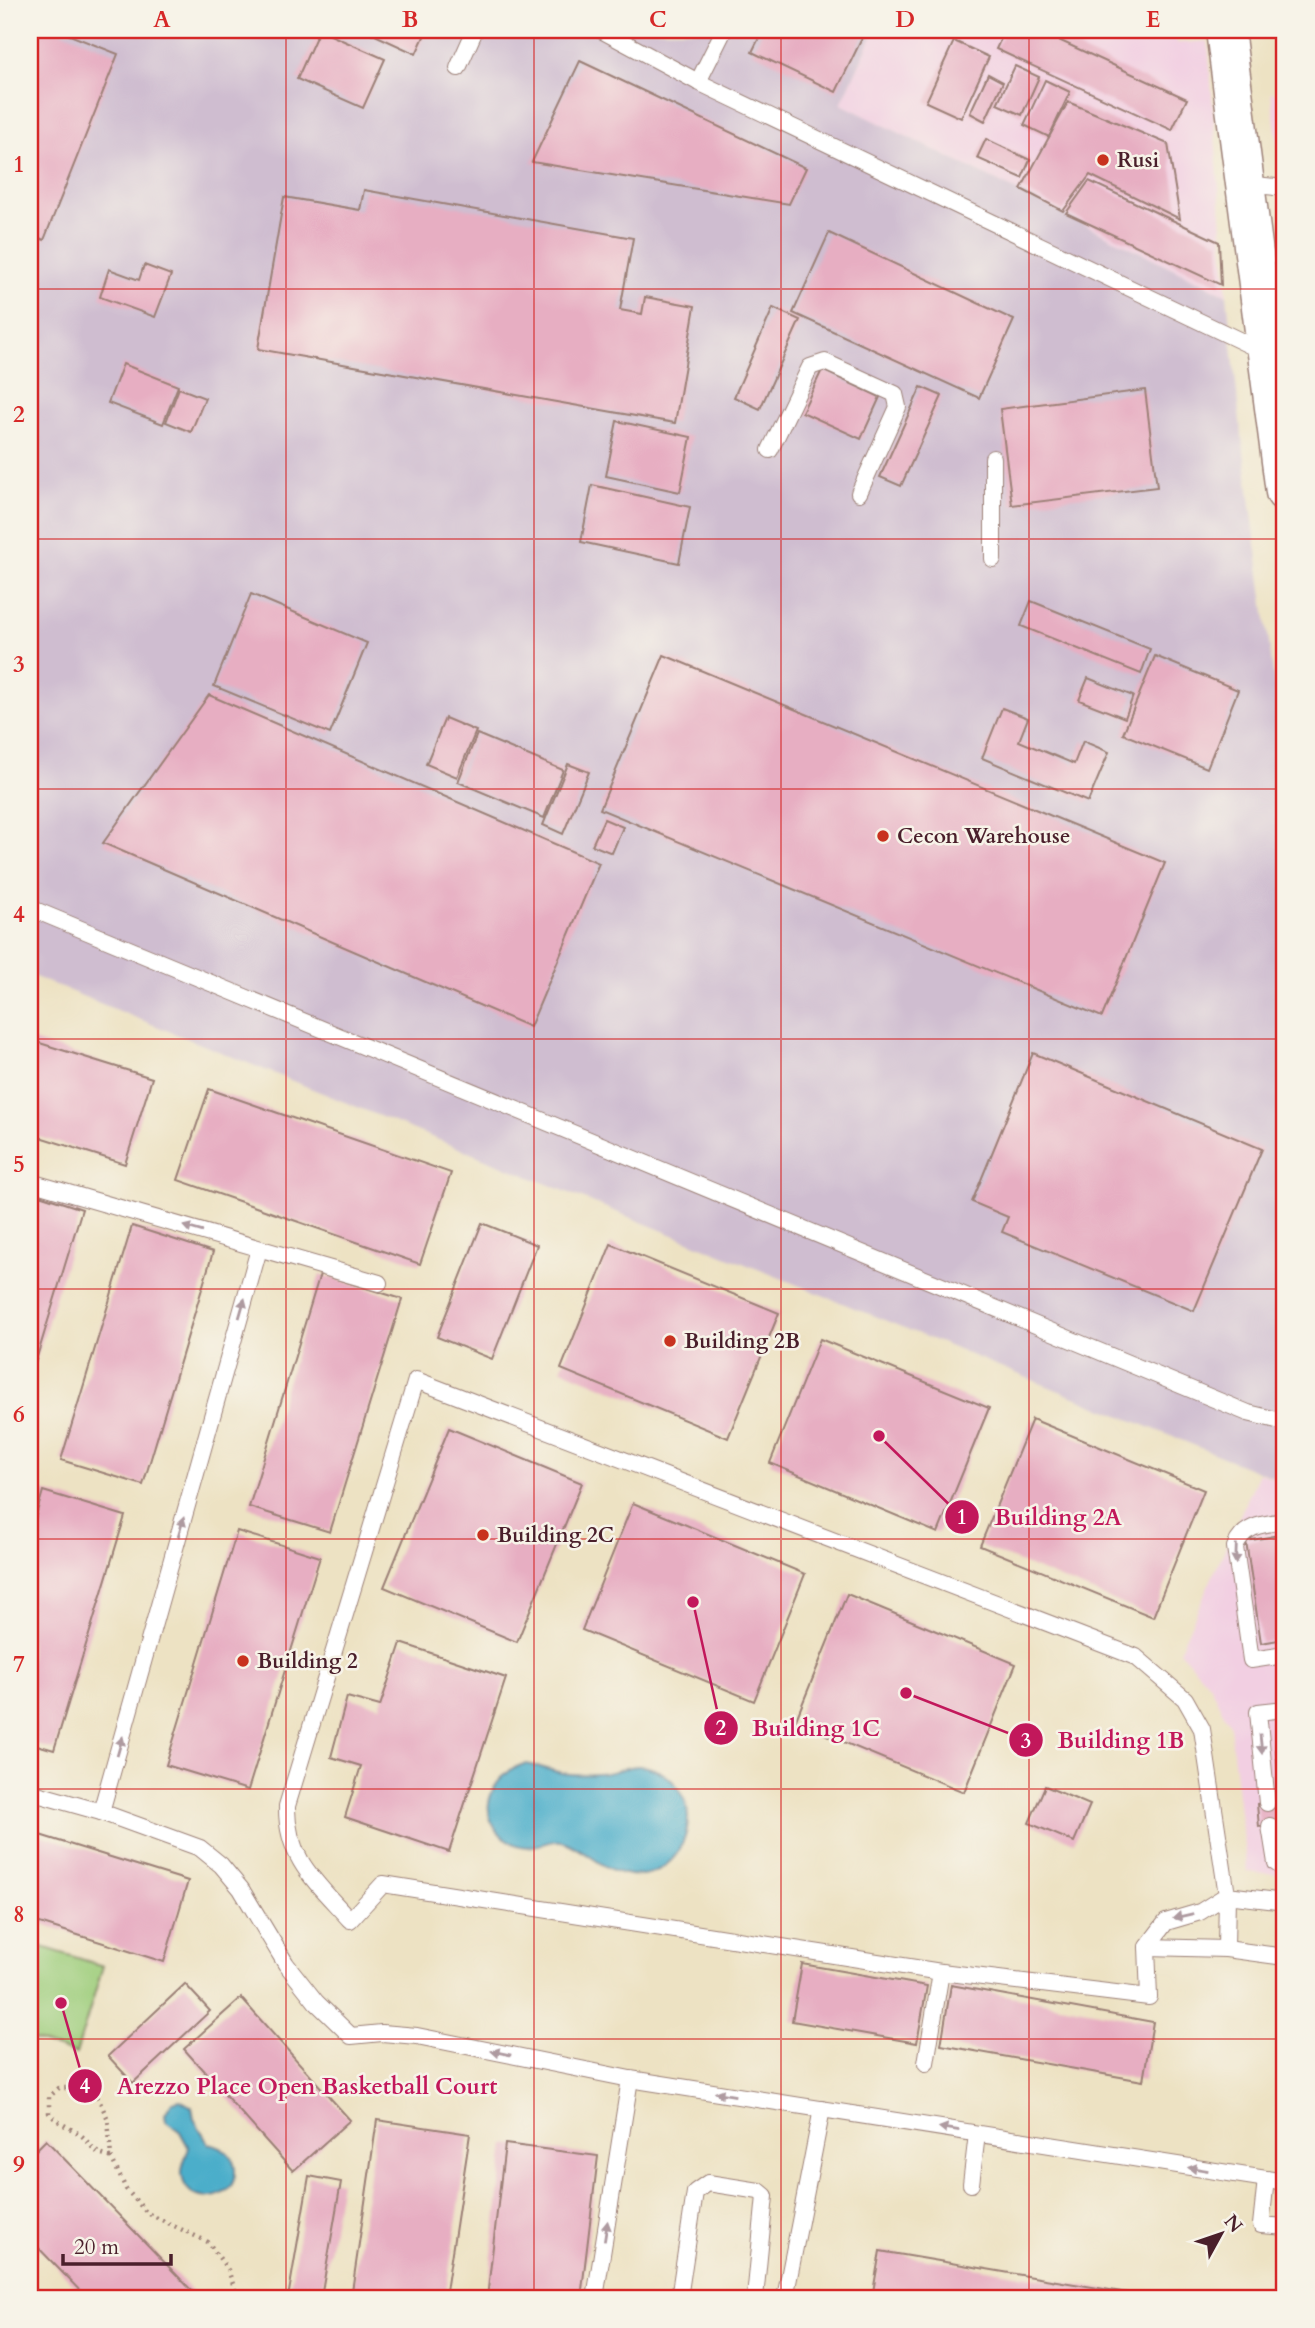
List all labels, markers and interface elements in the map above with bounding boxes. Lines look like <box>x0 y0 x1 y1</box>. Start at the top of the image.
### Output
text: A <box>153 4 171 35</box>
text: B <box>402 4 418 35</box>
text: C <box>649 4 667 35</box>
text: D <box>895 4 915 35</box>
text: E <box>1146 4 1160 35</box>
place label: Rusi <box>1117 146 1160 175</box>
text: 1 <box>13 149 25 180</box>
marker: Rusi <box>1095 152 1111 168</box>
text: 2 <box>13 399 25 430</box>
text: 3 <box>13 649 25 680</box>
place label: Cecon Warehouse <box>897 822 1070 851</box>
marker: Cecon Warehouse <box>875 828 891 844</box>
text: 4 <box>13 899 25 930</box>
text: 5 <box>13 1149 25 1180</box>
one-way arrow <box>182 1224 203 1234</box>
one-way arrow <box>238 1297 248 1318</box>
place label: Building 2B <box>684 1327 800 1356</box>
marker: Building 2B <box>662 1333 678 1349</box>
text: 6 <box>13 1399 25 1430</box>
callout: Building 2A <box>945 1495 1135 1539</box>
text: Building 2A <box>994 1502 1123 1533</box>
text: 1 <box>957 1503 967 1532</box>
one-way arrow <box>176 1516 187 1538</box>
place label: Building 2C <box>497 1521 614 1550</box>
marker: Building 2C <box>475 1527 491 1543</box>
one-way arrow <box>1231 1543 1242 1565</box>
place label: Building 2 <box>257 1647 358 1676</box>
text: 7 <box>13 1649 25 1680</box>
marker: Building 2 <box>235 1653 251 1669</box>
callout: Building 1C <box>703 1706 894 1750</box>
text: Building 1C <box>752 1713 880 1744</box>
text: 2 <box>716 1714 727 1743</box>
callout: Building 1B <box>1009 1718 1199 1762</box>
text: Building 1B <box>1057 1725 1185 1756</box>
text: 3 <box>1021 1727 1031 1756</box>
one-way arrow <box>1256 1733 1267 1755</box>
one-way arrow <box>115 1735 125 1756</box>
text: 8 <box>13 1899 25 1930</box>
one-way arrow <box>1172 1911 1194 1922</box>
one-way arrow <box>490 2048 512 2059</box>
callout: Arezzo Place Open Basketball Court <box>68 2064 511 2108</box>
text: Arezzo Place Open Basketball Court <box>117 2071 497 2102</box>
text: 4 <box>80 2072 91 2101</box>
one-way arrow <box>714 2088 736 2099</box>
one-way arrow <box>938 2124 960 2135</box>
text: 9 <box>13 2149 25 2180</box>
one-way arrow <box>1187 2163 1209 2174</box>
north arrow <box>1186 2198 1256 2268</box>
text: N <box>1218 2209 1249 2239</box>
one-way arrow <box>600 2220 611 2242</box>
scale bar <box>63 2223 172 2267</box>
text: 20 m <box>74 2233 119 2262</box>

